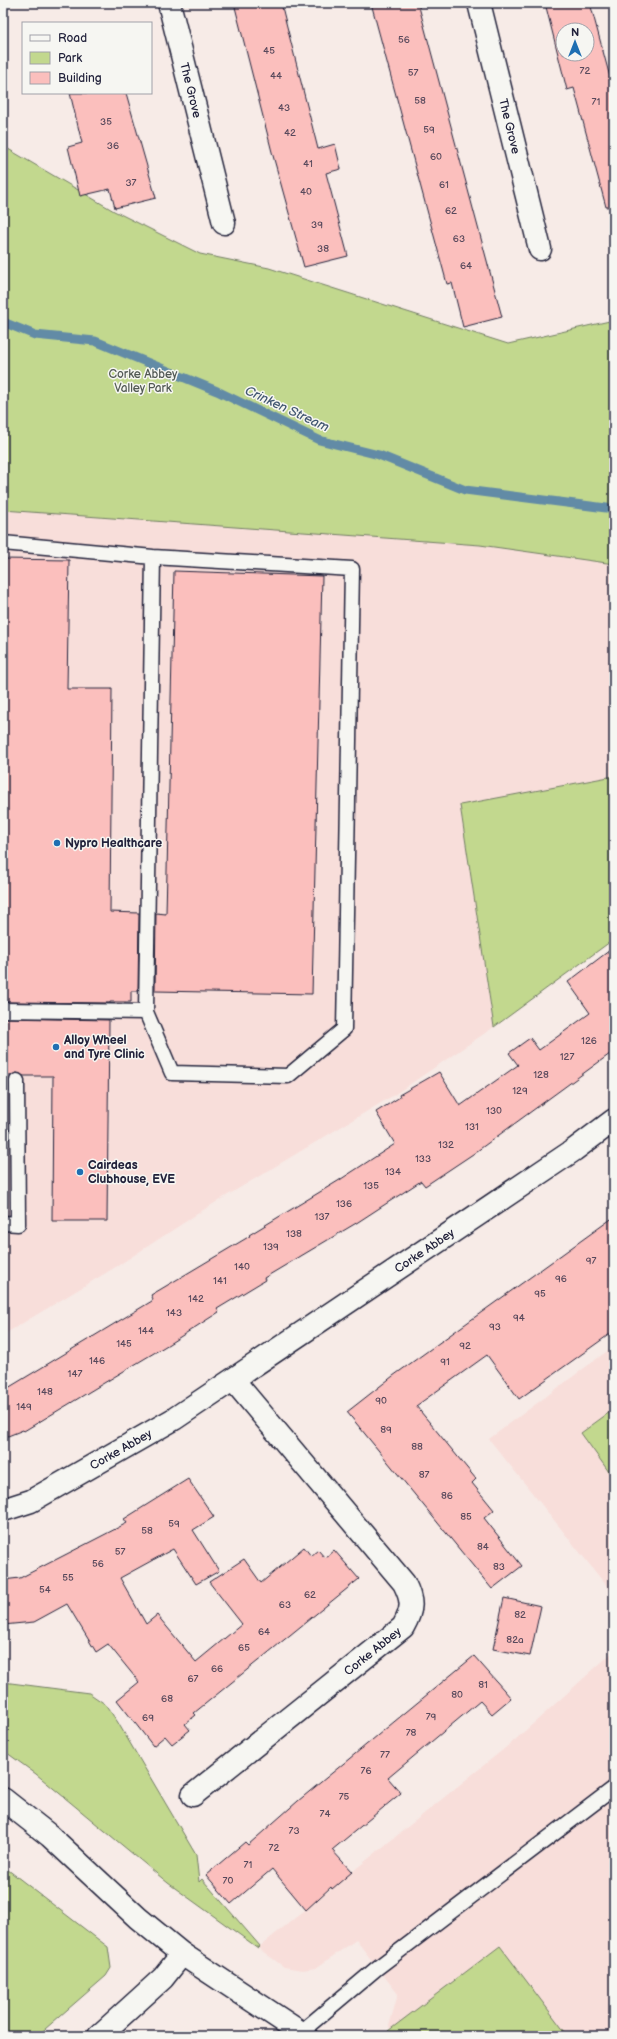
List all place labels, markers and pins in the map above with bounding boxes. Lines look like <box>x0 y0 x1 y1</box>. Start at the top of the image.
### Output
place label: Nypro Healthcare <box>65 836 162 851</box>
marker: Nypro Healthcare <box>52 838 62 848</box>
place label: Alloy Wheel and Tyre Clinic <box>63 1033 145 1062</box>
marker: Alloy Wheel and Tyre Clinic <box>51 1042 61 1052</box>
place label: Cairdeas Clubhouse, EVE <box>88 1158 175 1187</box>
marker: Cairdeas Clubhouse, EVE <box>75 1167 85 1177</box>

